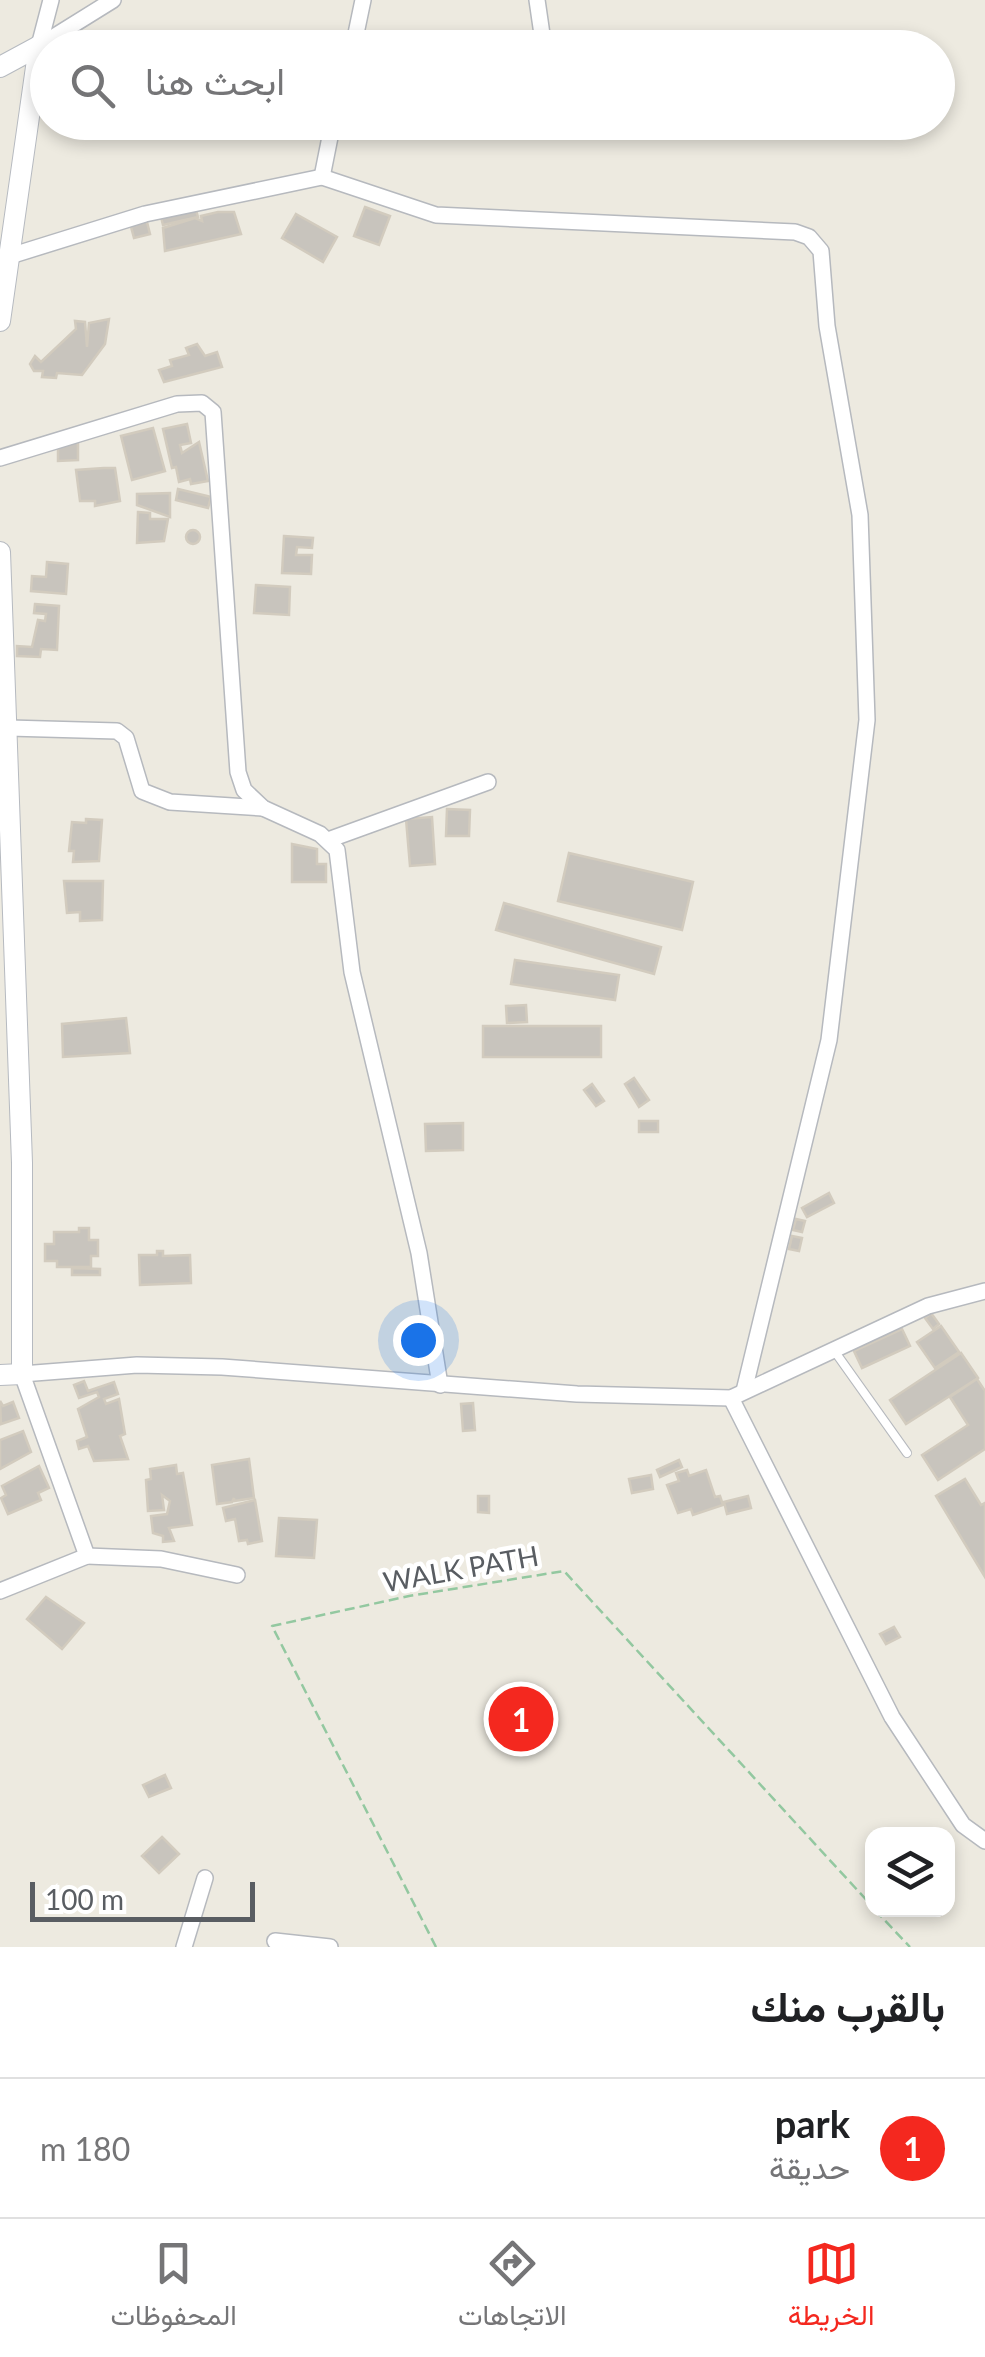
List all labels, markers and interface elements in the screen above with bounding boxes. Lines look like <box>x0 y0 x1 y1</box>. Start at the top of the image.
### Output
search box <box>30 30 955 140</box>
text: ابحث هنا <box>145 57 285 103</box>
icon: search <box>65 58 120 113</box>
your location <box>393 1315 444 1366</box>
street label: WALK PATH <box>380 1538 541 1598</box>
pin: 1 <box>488 1682 554 1756</box>
map controls <box>865 1827 955 1917</box>
button: layers <box>865 1827 955 1917</box>
scale bar <box>30 1877 255 1922</box>
text: 100 m <box>45 1882 124 1916</box>
text: بالقرب منك <box>750 1981 945 2031</box>
text: park <box>775 2100 850 2146</box>
text: 180 m <box>40 2129 130 2168</box>
text: 1 <box>903 2129 922 2168</box>
text: حديقة <box>769 2147 850 2186</box>
tab: المحفوظات <box>111 2236 237 2340</box>
tab: الاتجاهات <box>458 2236 567 2340</box>
tab: الخريطة <box>788 2236 874 2340</box>

